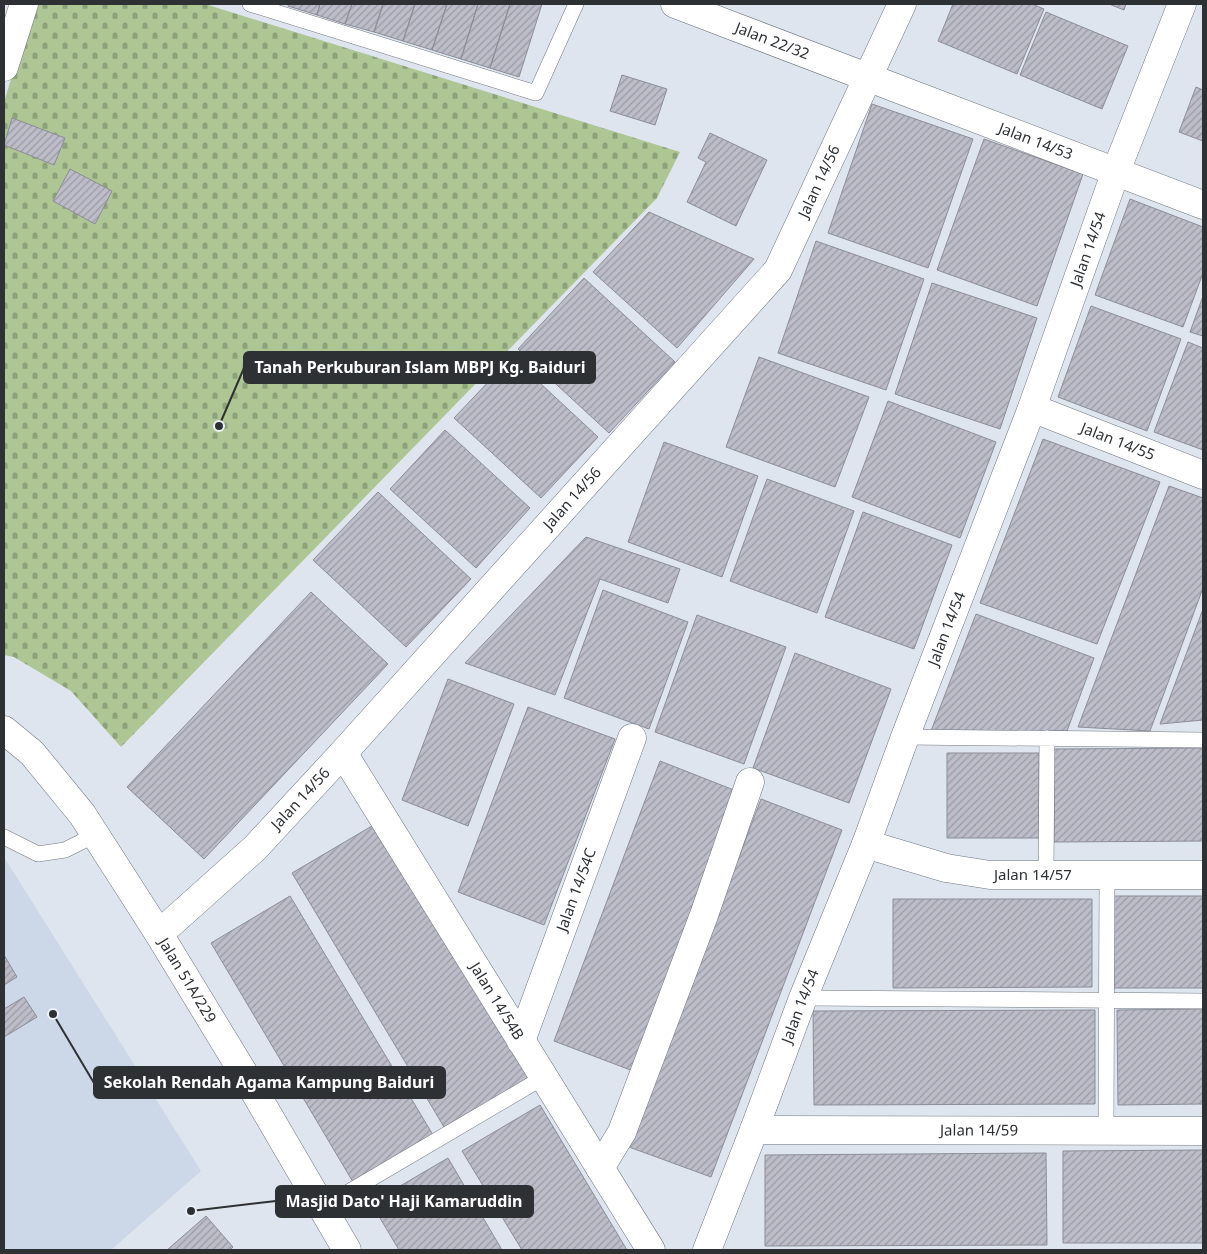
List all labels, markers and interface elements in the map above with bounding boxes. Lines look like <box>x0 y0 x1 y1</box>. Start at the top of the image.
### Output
street label: Jalan 22/32 <box>731 16 813 63</box>
street label: Jalan 14/53 <box>994 116 1076 164</box>
street label: Jalan 14/56 <box>792 142 844 222</box>
street label: Jalan 14/54 <box>1064 208 1110 291</box>
callout: Tanah Perkuburan Islam MBPJ Kg. Baiduri <box>244 352 595 383</box>
text: Tanah Perkuburan Islam MBPJ Kg. Baiduri <box>255 356 585 378</box>
street label: Jalan 14/55 <box>1076 416 1158 464</box>
street label: Jalan 14/56 <box>537 462 605 535</box>
street label: Jalan 14/54 <box>922 588 969 670</box>
street label: Jalan 14/56 <box>265 763 334 835</box>
street label: Jalan 14/54C <box>550 844 600 936</box>
street label: Jalan 14/57 <box>992 864 1072 884</box>
street label: Jalan 51A/229 <box>154 932 222 1026</box>
street label: Jalan 14/54B <box>465 956 529 1043</box>
street label: Jalan 14/54 <box>775 965 823 1048</box>
callout: Sekolah Rendah Agama Kampung Baiduri <box>94 1067 445 1098</box>
text: Sekolah Rendah Agama Kampung Baiduri <box>104 1071 434 1093</box>
street label: Jalan 14/59 <box>938 1119 1018 1140</box>
callout: Masjid Dato' Haji Kamaruddin <box>276 1186 533 1217</box>
text: Masjid Dato' Haji Kamaruddin <box>286 1190 522 1212</box>

